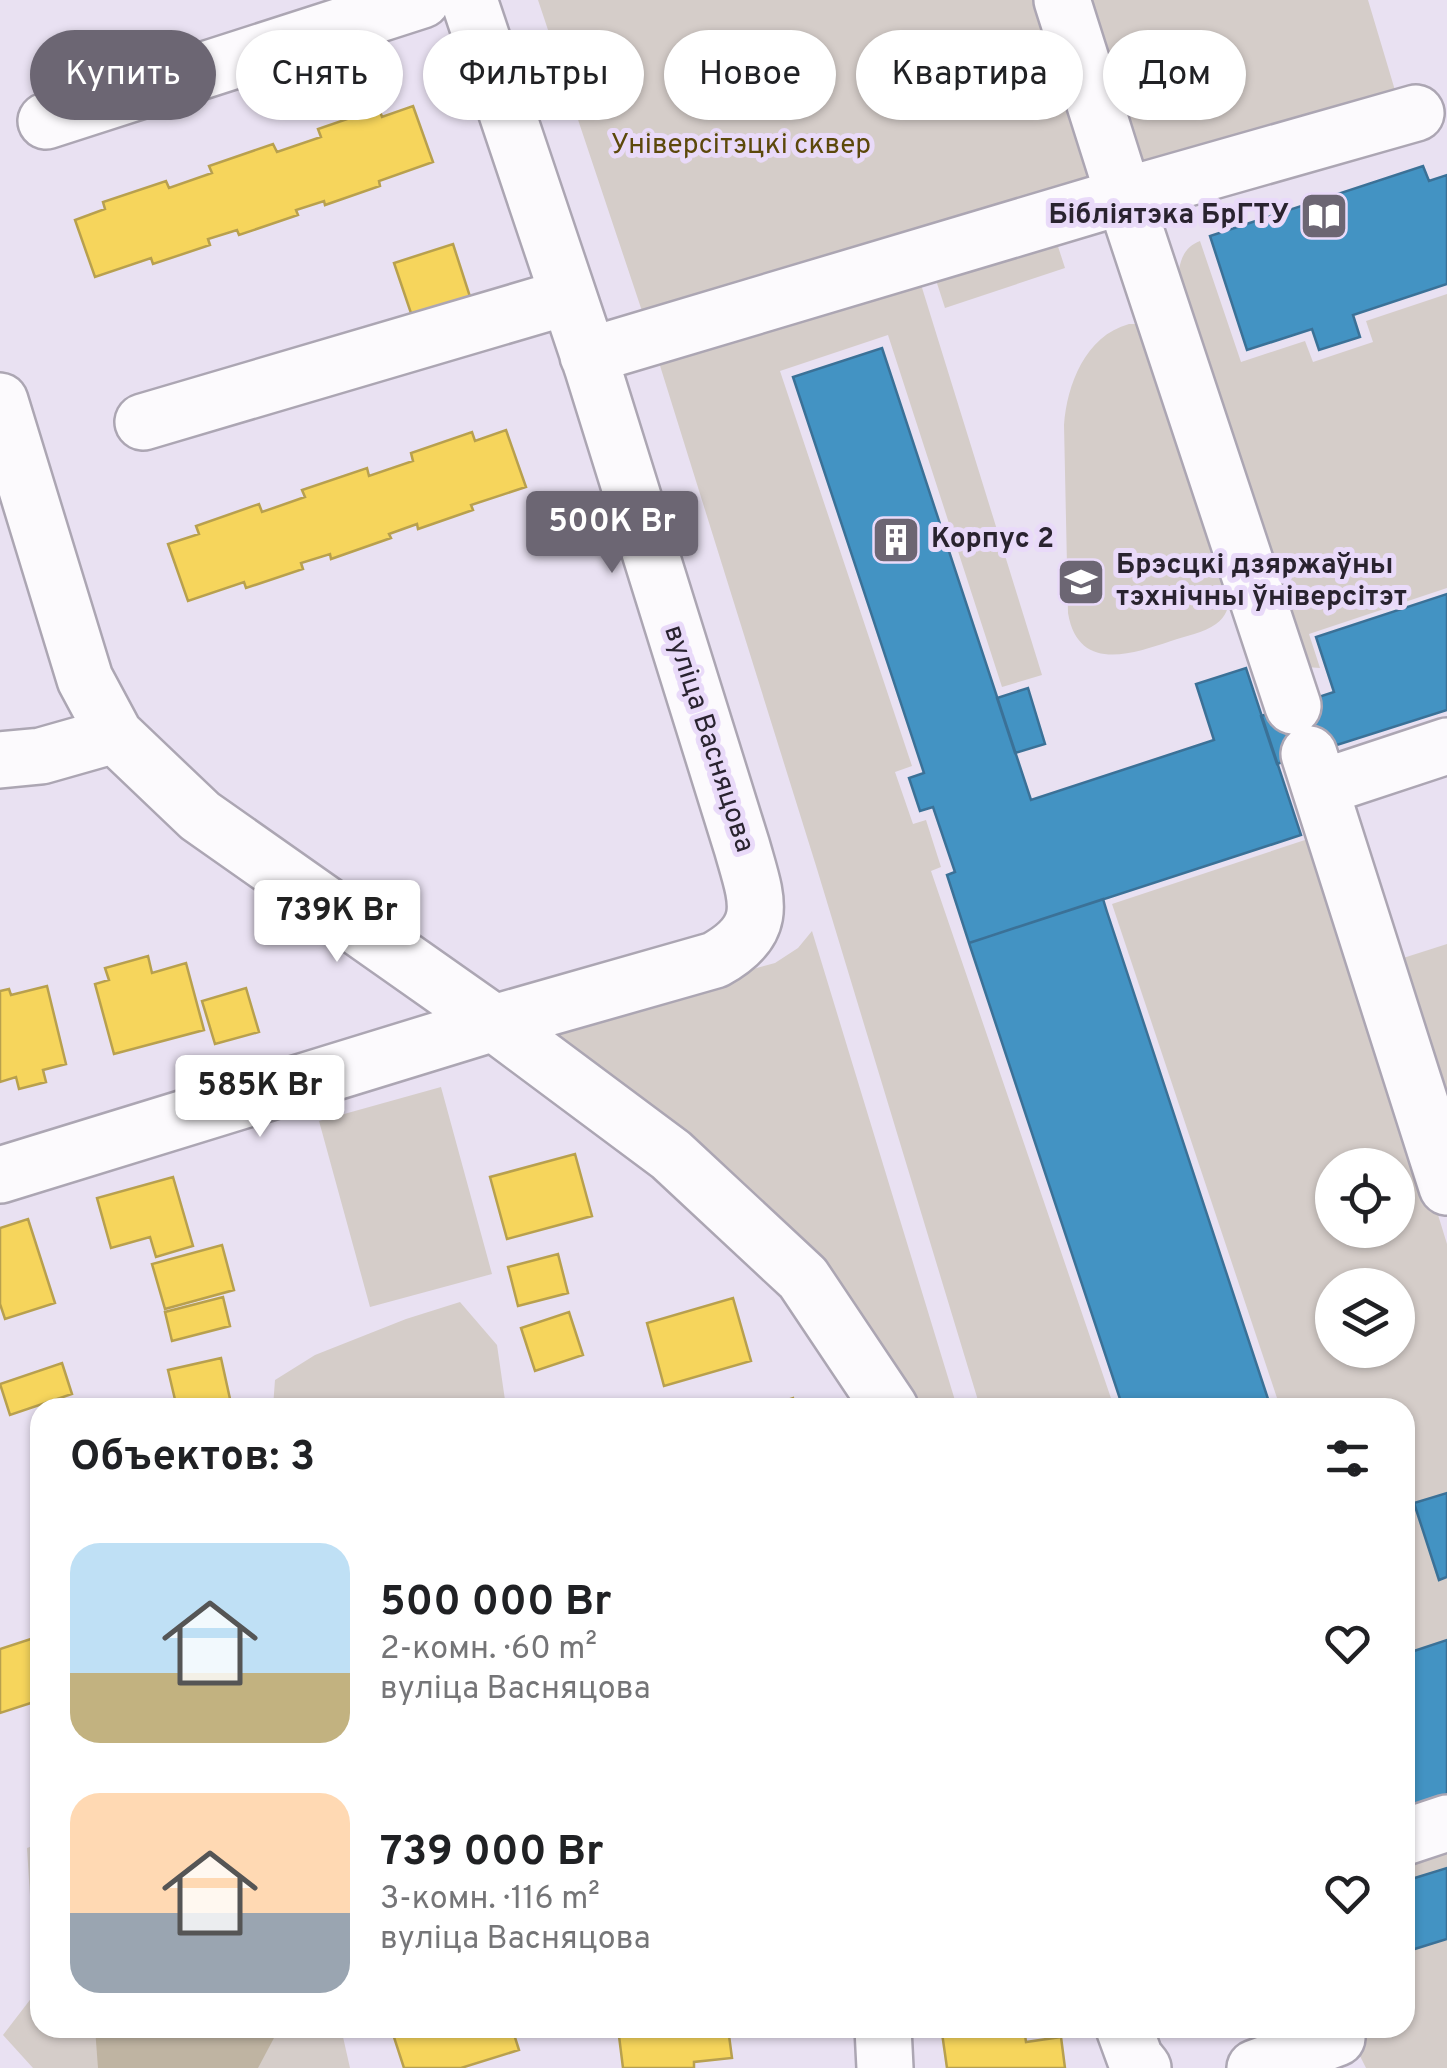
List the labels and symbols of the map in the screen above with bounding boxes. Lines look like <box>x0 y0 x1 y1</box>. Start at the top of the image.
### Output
park label: Універсітэцкі сквер <box>611 128 871 164</box>
library icon: Бібліятэка БрГТУ <box>1298 190 1350 242</box>
place label: Бібліятэка БрГТУ <box>1048 198 1289 234</box>
pin: 500K Br <box>520 491 704 576</box>
building icon: Корпус 2 <box>870 514 922 566</box>
place label: Корпус 2 <box>931 522 1054 558</box>
place label: Брэсцкі дзяржаўны тэхнічны ўніверсітэт <box>1116 548 1407 616</box>
school or university icon: Брэсцкі дзяржаўны тэхнічны ўніверсітэт <box>1055 556 1107 608</box>
street label: вуліца Васняцова <box>654 621 762 857</box>
pin: 739K Br <box>245 880 429 965</box>
pin: 585K Br <box>168 1055 352 1140</box>

